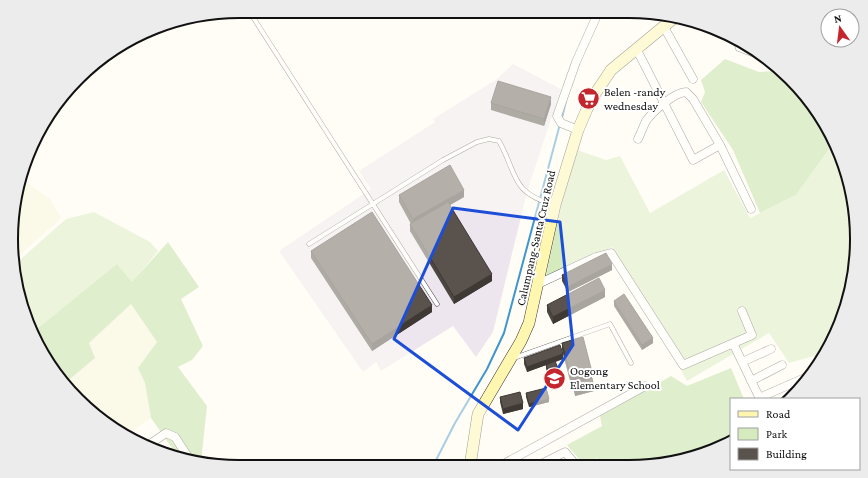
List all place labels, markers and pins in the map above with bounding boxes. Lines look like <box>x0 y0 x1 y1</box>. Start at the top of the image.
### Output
place label: Belen -randy wednesday <box>604 85 666 113</box>
supermarket icon: Belen -randy wednesday <box>575 86 601 112</box>
place label: Oogong Elementary School <box>570 364 660 392</box>
school or university icon: Oogong Elementary School <box>541 365 567 391</box>

